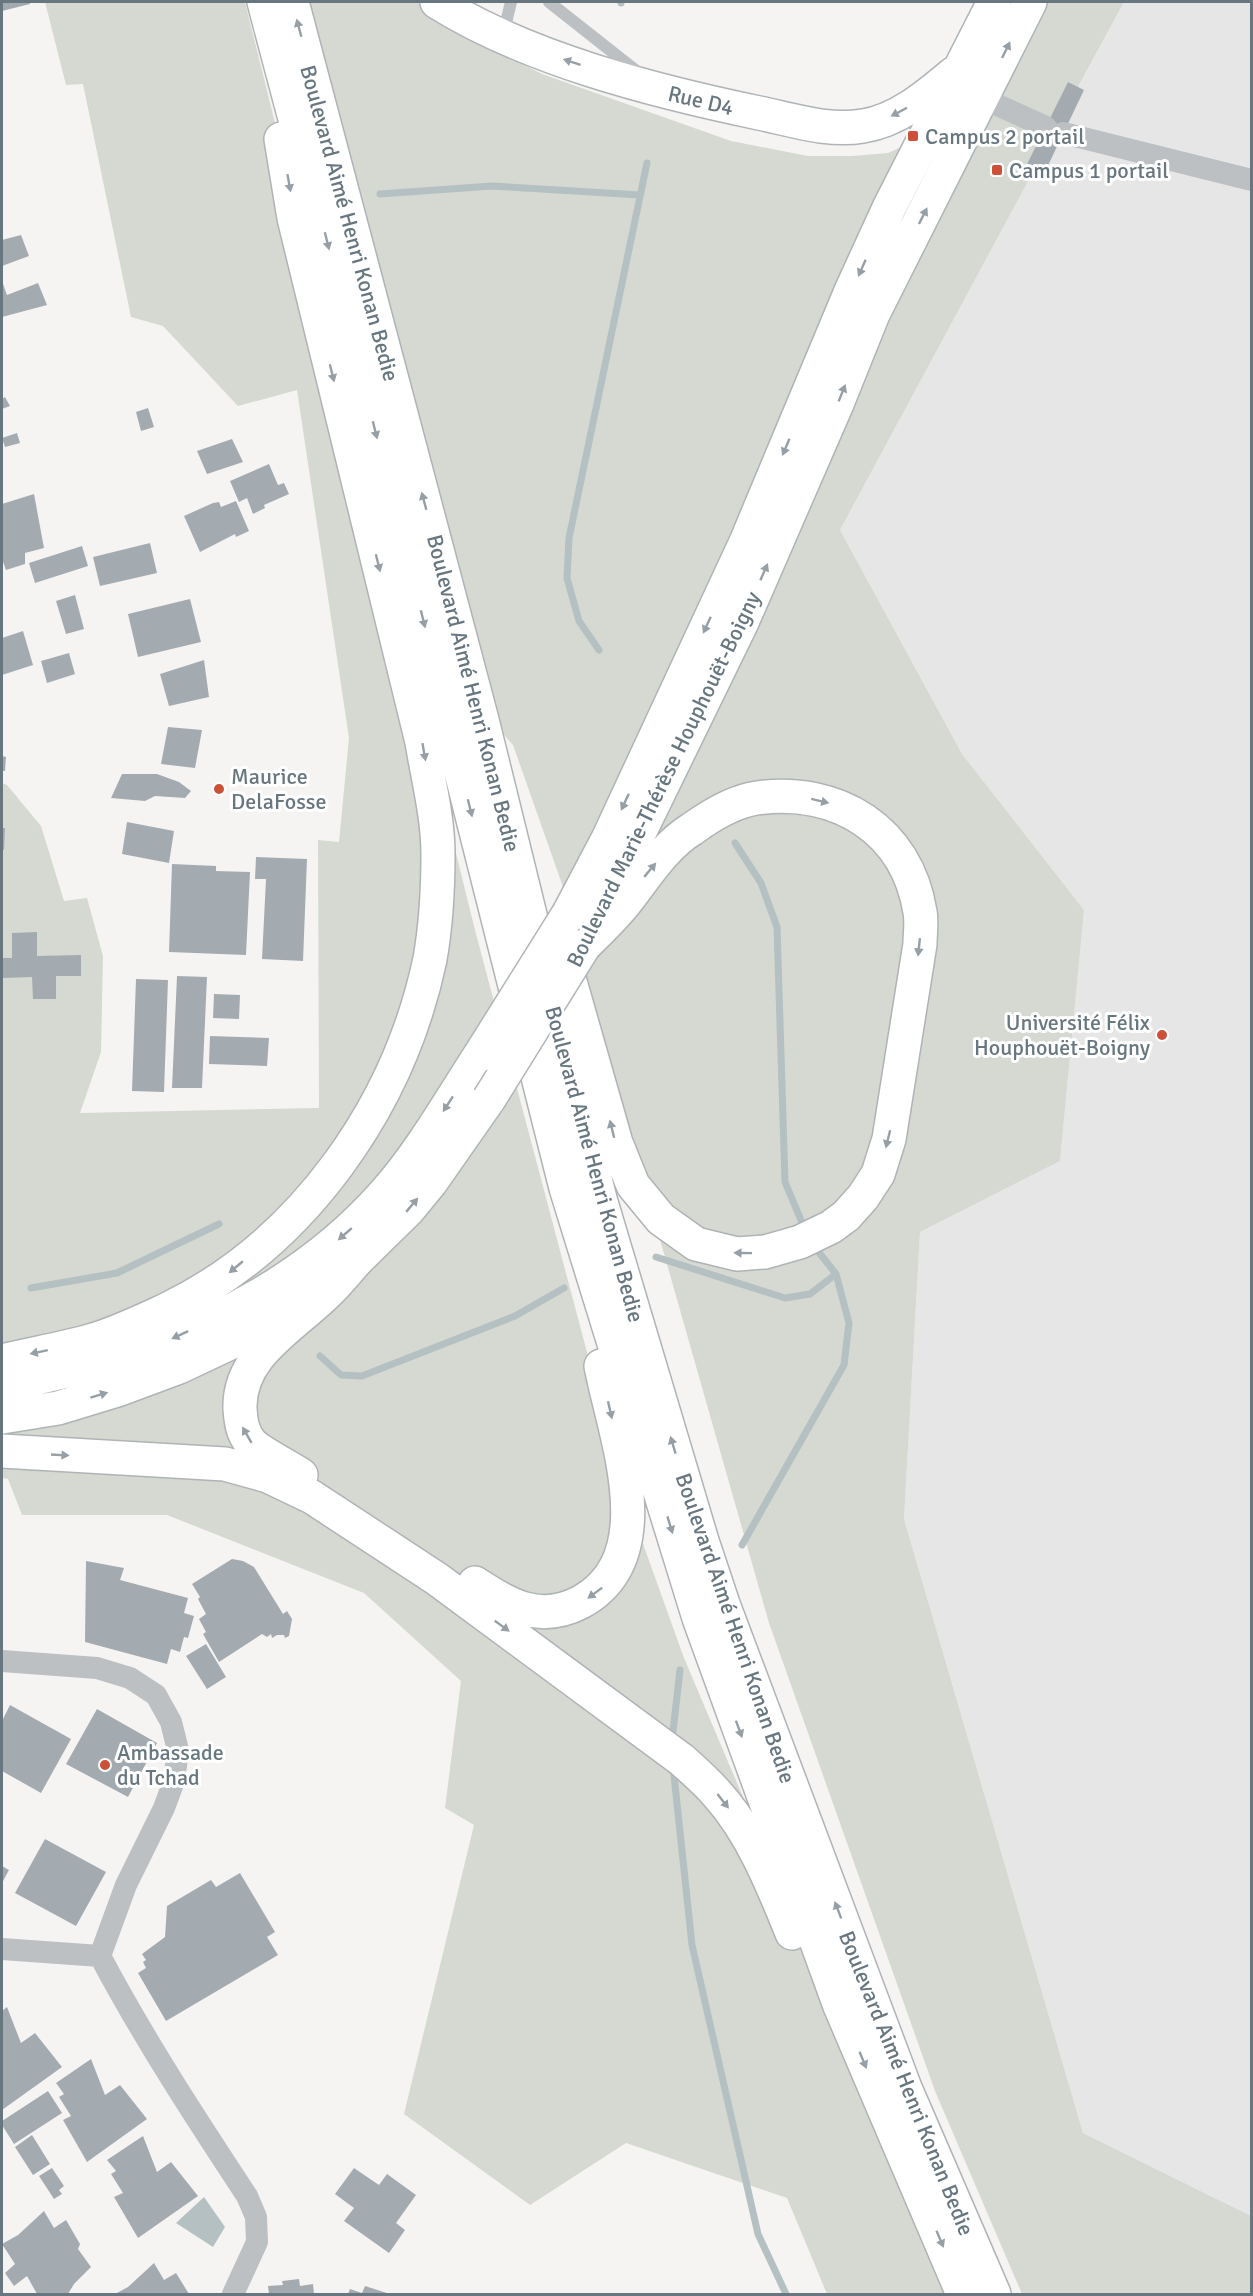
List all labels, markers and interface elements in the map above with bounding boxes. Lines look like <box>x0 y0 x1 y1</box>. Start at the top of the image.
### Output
one-way arrow <box>294 19 303 37</box>
one-way arrow <box>1001 41 1011 58</box>
one-way arrow <box>563 57 581 67</box>
street label: Boulevard Aimé Henri Konan Bedie <box>294 62 405 384</box>
street label: Rue D4 <box>665 80 737 121</box>
one-way arrow <box>891 107 908 117</box>
place label: Campus 2 portail <box>925 123 1085 150</box>
marker: Campus 2 portail <box>906 129 920 143</box>
place label: Campus 1 portail <box>1009 157 1169 184</box>
marker: Campus 1 portail <box>990 163 1004 177</box>
one-way arrow <box>284 174 293 193</box>
one-way arrow <box>918 207 928 224</box>
one-way arrow <box>323 232 333 250</box>
one-way arrow <box>857 259 867 277</box>
one-way arrow <box>328 364 338 383</box>
one-way arrow <box>838 384 847 402</box>
one-way arrow <box>371 421 380 439</box>
one-way arrow <box>781 438 790 456</box>
one-way arrow <box>419 492 428 510</box>
street label: Boulevard Aimé Henri Konan Bedie <box>421 532 526 855</box>
one-way arrow <box>374 554 384 572</box>
one-way arrow <box>759 562 769 580</box>
street label: Boulevard Marie-Thérèse Houphouët-Boigny <box>561 587 767 971</box>
one-way arrow <box>418 610 428 628</box>
one-way arrow <box>702 617 712 635</box>
one-way arrow <box>420 743 429 762</box>
place label: Maurice DelaFosse <box>231 763 326 815</box>
marker: Maurice DelaFosse <box>212 782 226 796</box>
one-way arrow <box>620 794 630 812</box>
one-way arrow <box>811 797 829 807</box>
one-way arrow <box>466 799 476 817</box>
one-way arrow <box>644 863 656 878</box>
one-way arrow <box>914 937 924 956</box>
street label: Boulevard Aimé Henri Konan Bedie <box>539 1003 650 1325</box>
place label: Université Félix Houphouët-Boigny <box>974 1009 1151 1061</box>
marker: Université Félix Houphouët-Boigny <box>1155 1028 1169 1042</box>
one-way arrow <box>443 1095 454 1112</box>
one-way arrow <box>607 1120 617 1139</box>
one-way arrow <box>883 1130 893 1148</box>
one-way arrow <box>405 1198 418 1213</box>
one-way arrow <box>338 1227 353 1240</box>
one-way arrow <box>734 1248 753 1258</box>
one-way arrow <box>229 1260 244 1273</box>
one-way arrow <box>171 1330 188 1339</box>
one-way arrow <box>30 1348 49 1357</box>
one-way arrow <box>90 1390 108 1399</box>
one-way arrow <box>606 1401 616 1419</box>
one-way arrow <box>241 1427 252 1443</box>
one-way arrow <box>668 1436 677 1454</box>
one-way arrow <box>50 1450 69 1459</box>
street label: Boulevard Aimé Henri Konan Bedie <box>670 1470 801 1787</box>
one-way arrow <box>666 1516 675 1534</box>
one-way arrow <box>587 1586 602 1598</box>
one-way arrow <box>495 1620 510 1632</box>
one-way arrow <box>735 1720 745 1738</box>
place label: Ambassade du Tchad <box>117 1739 224 1791</box>
marker: Ambassade du Tchad <box>98 1758 112 1772</box>
one-way arrow <box>716 1793 729 1809</box>
one-way arrow <box>832 1900 842 1918</box>
street label: Boulevard Aimé Henri Konan Bedie <box>833 1927 980 2240</box>
one-way arrow <box>858 2051 868 2069</box>
one-way arrow <box>936 2230 945 2248</box>

